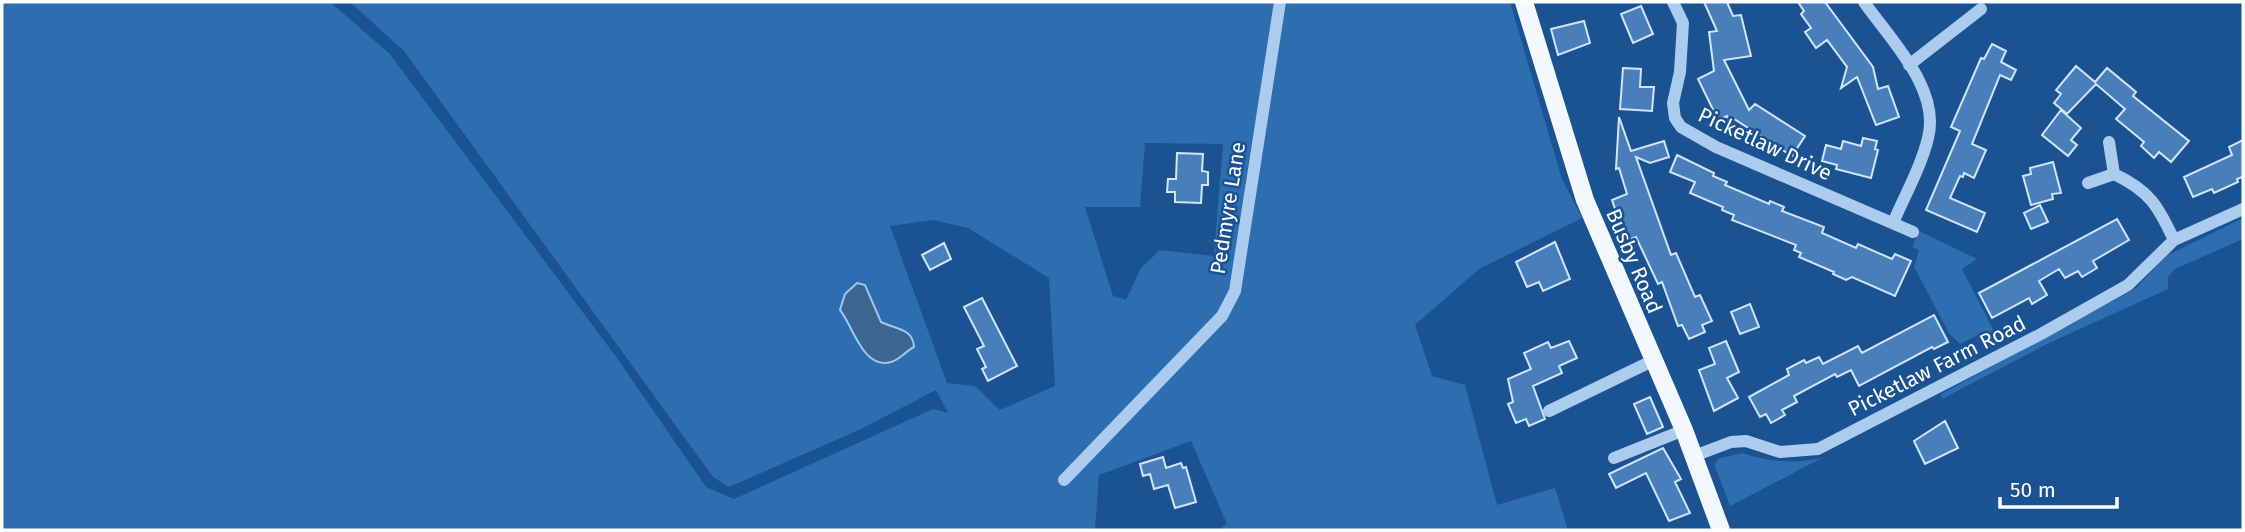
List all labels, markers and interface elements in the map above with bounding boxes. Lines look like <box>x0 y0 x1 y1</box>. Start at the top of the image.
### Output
street label: Picketlaw Drive <box>1694 102 1836 186</box>
street label: Pedmyre Lane <box>1205 140 1251 276</box>
street label: Busby Road <box>1600 205 1668 317</box>
street label: Picketlaw Farm Road <box>1844 310 2030 422</box>
scale bar <box>2000 466 2117 510</box>
text: 50 m <box>2010 477 2056 503</box>

